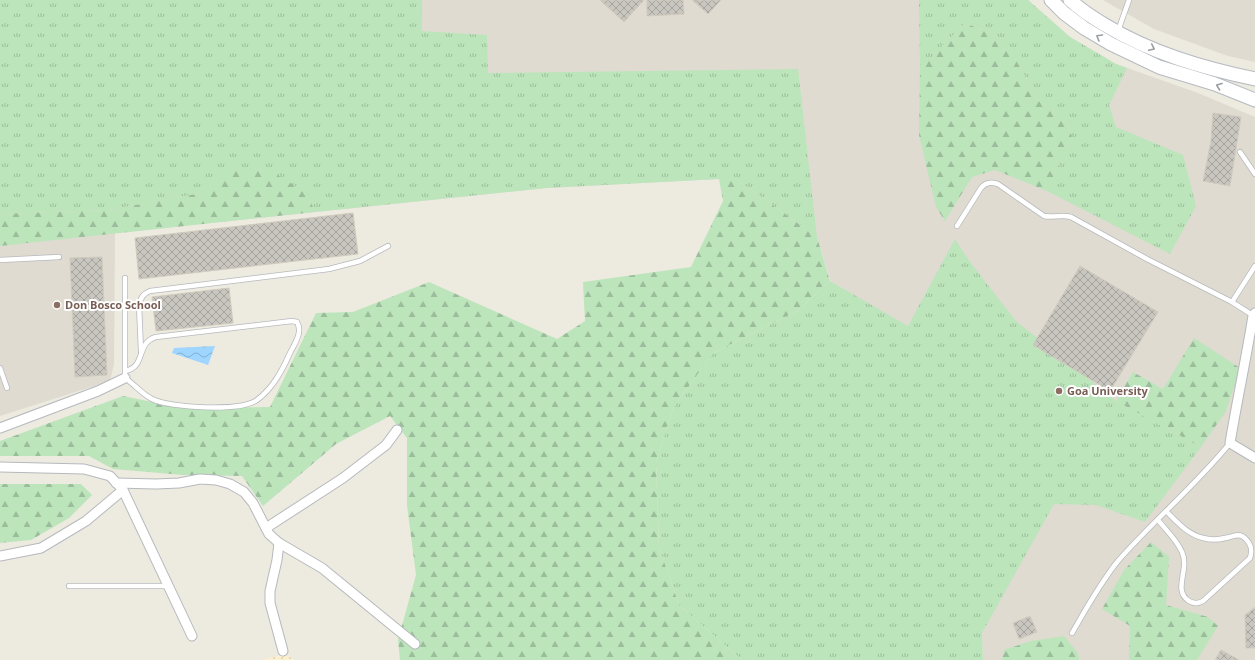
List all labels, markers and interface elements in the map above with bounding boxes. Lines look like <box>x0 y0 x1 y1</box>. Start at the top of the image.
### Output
one-way arrow <box>1096 35 1103 42</box>
one-way arrow <box>1147 43 1155 51</box>
one-way arrow <box>1215 83 1222 91</box>
place label: Don Bosco School <box>65 297 161 312</box>
marker: Don Bosco School <box>52 300 62 310</box>
place label: Goa University <box>1067 383 1149 398</box>
marker: Goa University <box>1054 386 1064 396</box>

